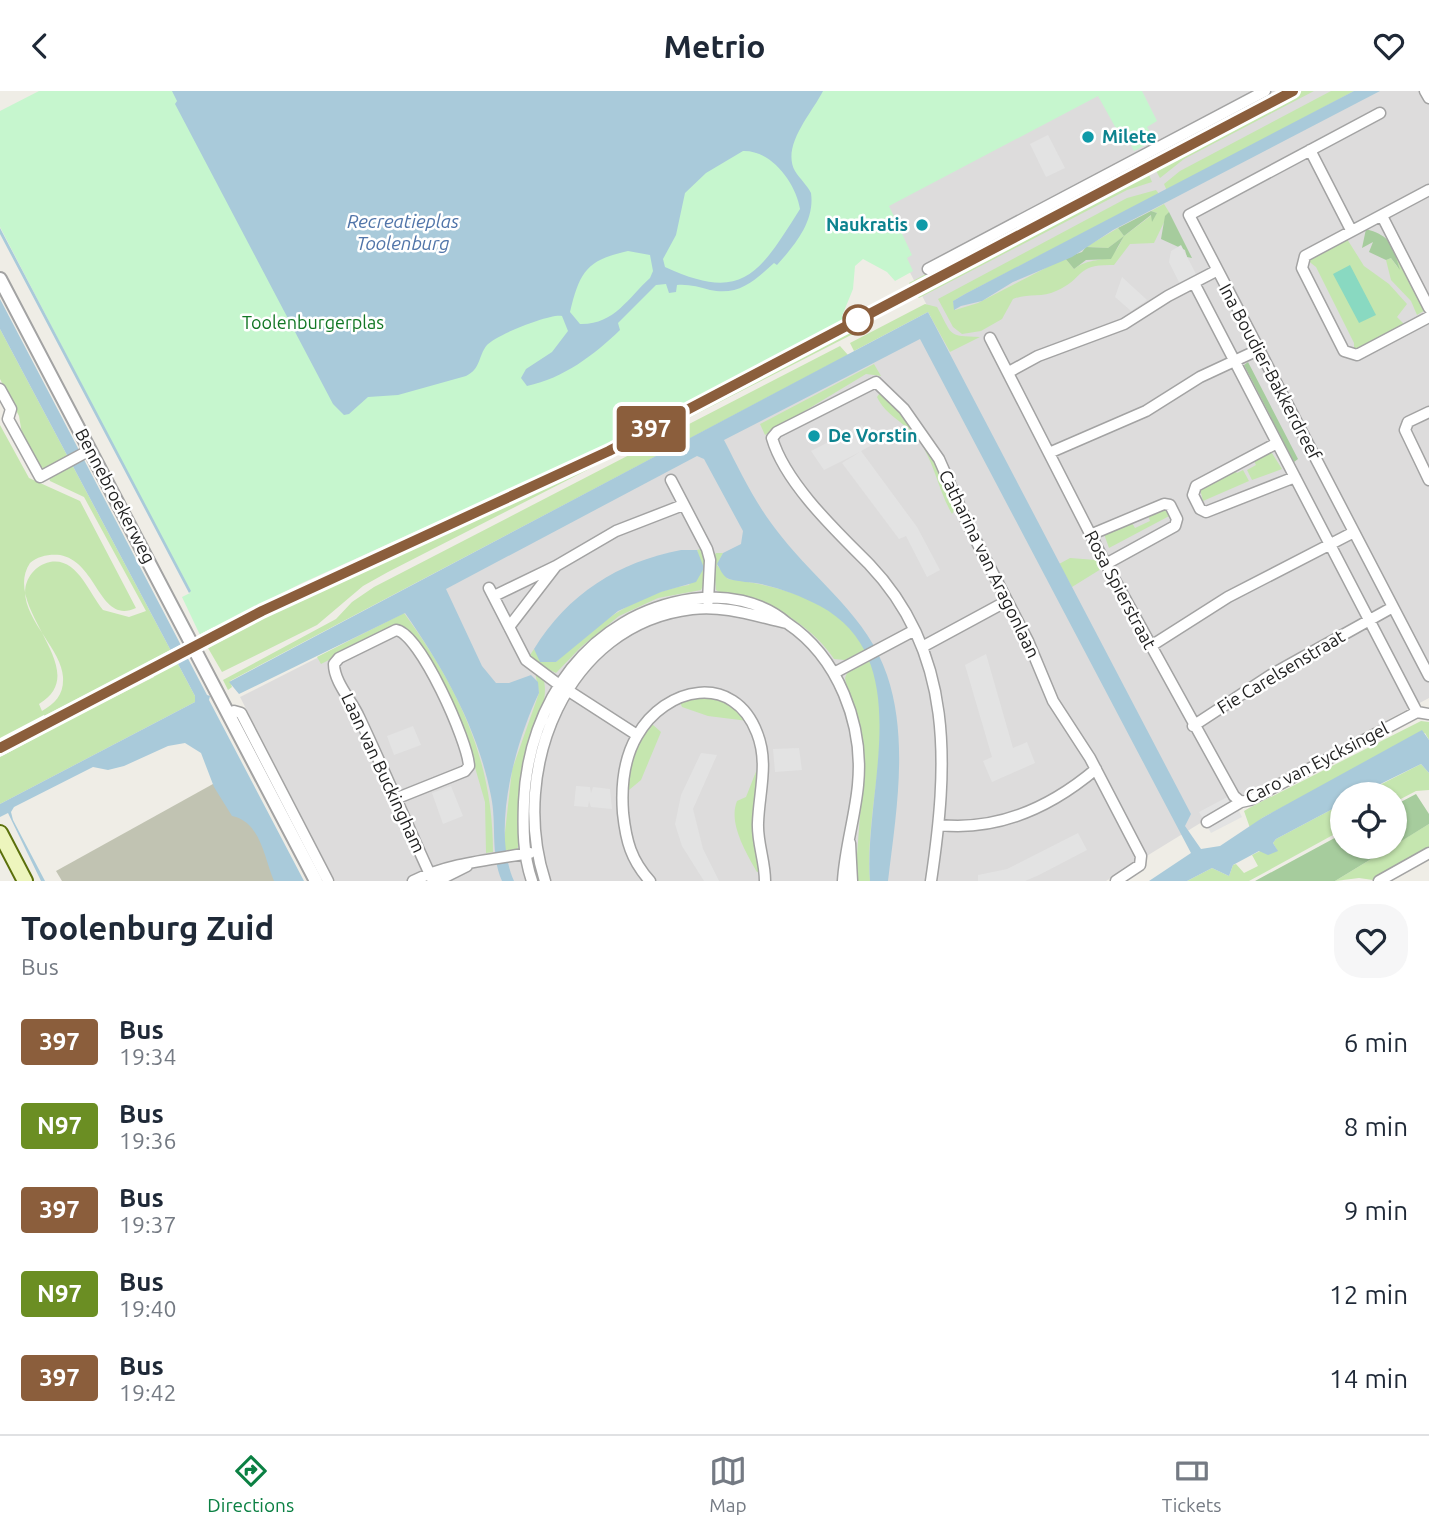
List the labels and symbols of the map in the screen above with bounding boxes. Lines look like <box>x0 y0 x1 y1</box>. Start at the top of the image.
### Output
place label: Milete <box>1102 126 1157 146</box>
marker: Milete <box>1080 129 1096 145</box>
water label: Recreatieplas Toolenburg <box>347 210 459 254</box>
place label: Naukratis <box>826 214 908 234</box>
marker: Naukratis <box>914 217 930 233</box>
street label: Ina Boudier-Bakkerdreef <box>1216 280 1326 463</box>
unlabelled marker <box>843 305 873 335</box>
park label: Toolenburgerplas <box>242 312 384 332</box>
line badge: 397 <box>611 406 691 452</box>
street label: Bennebroekerweg <box>72 425 160 566</box>
place label: De Vorstin <box>828 425 917 445</box>
marker: De Vorstin <box>806 428 822 444</box>
street label: Catharina van Aragonlaan <box>936 466 1044 661</box>
street label: Rosa Spierstraat <box>1081 527 1161 652</box>
street label: Fie Carelsenstraat <box>1213 625 1348 717</box>
street label: Laan van Buckingham <box>338 690 430 856</box>
street label: Caro van Eycksingel <box>1242 717 1392 807</box>

